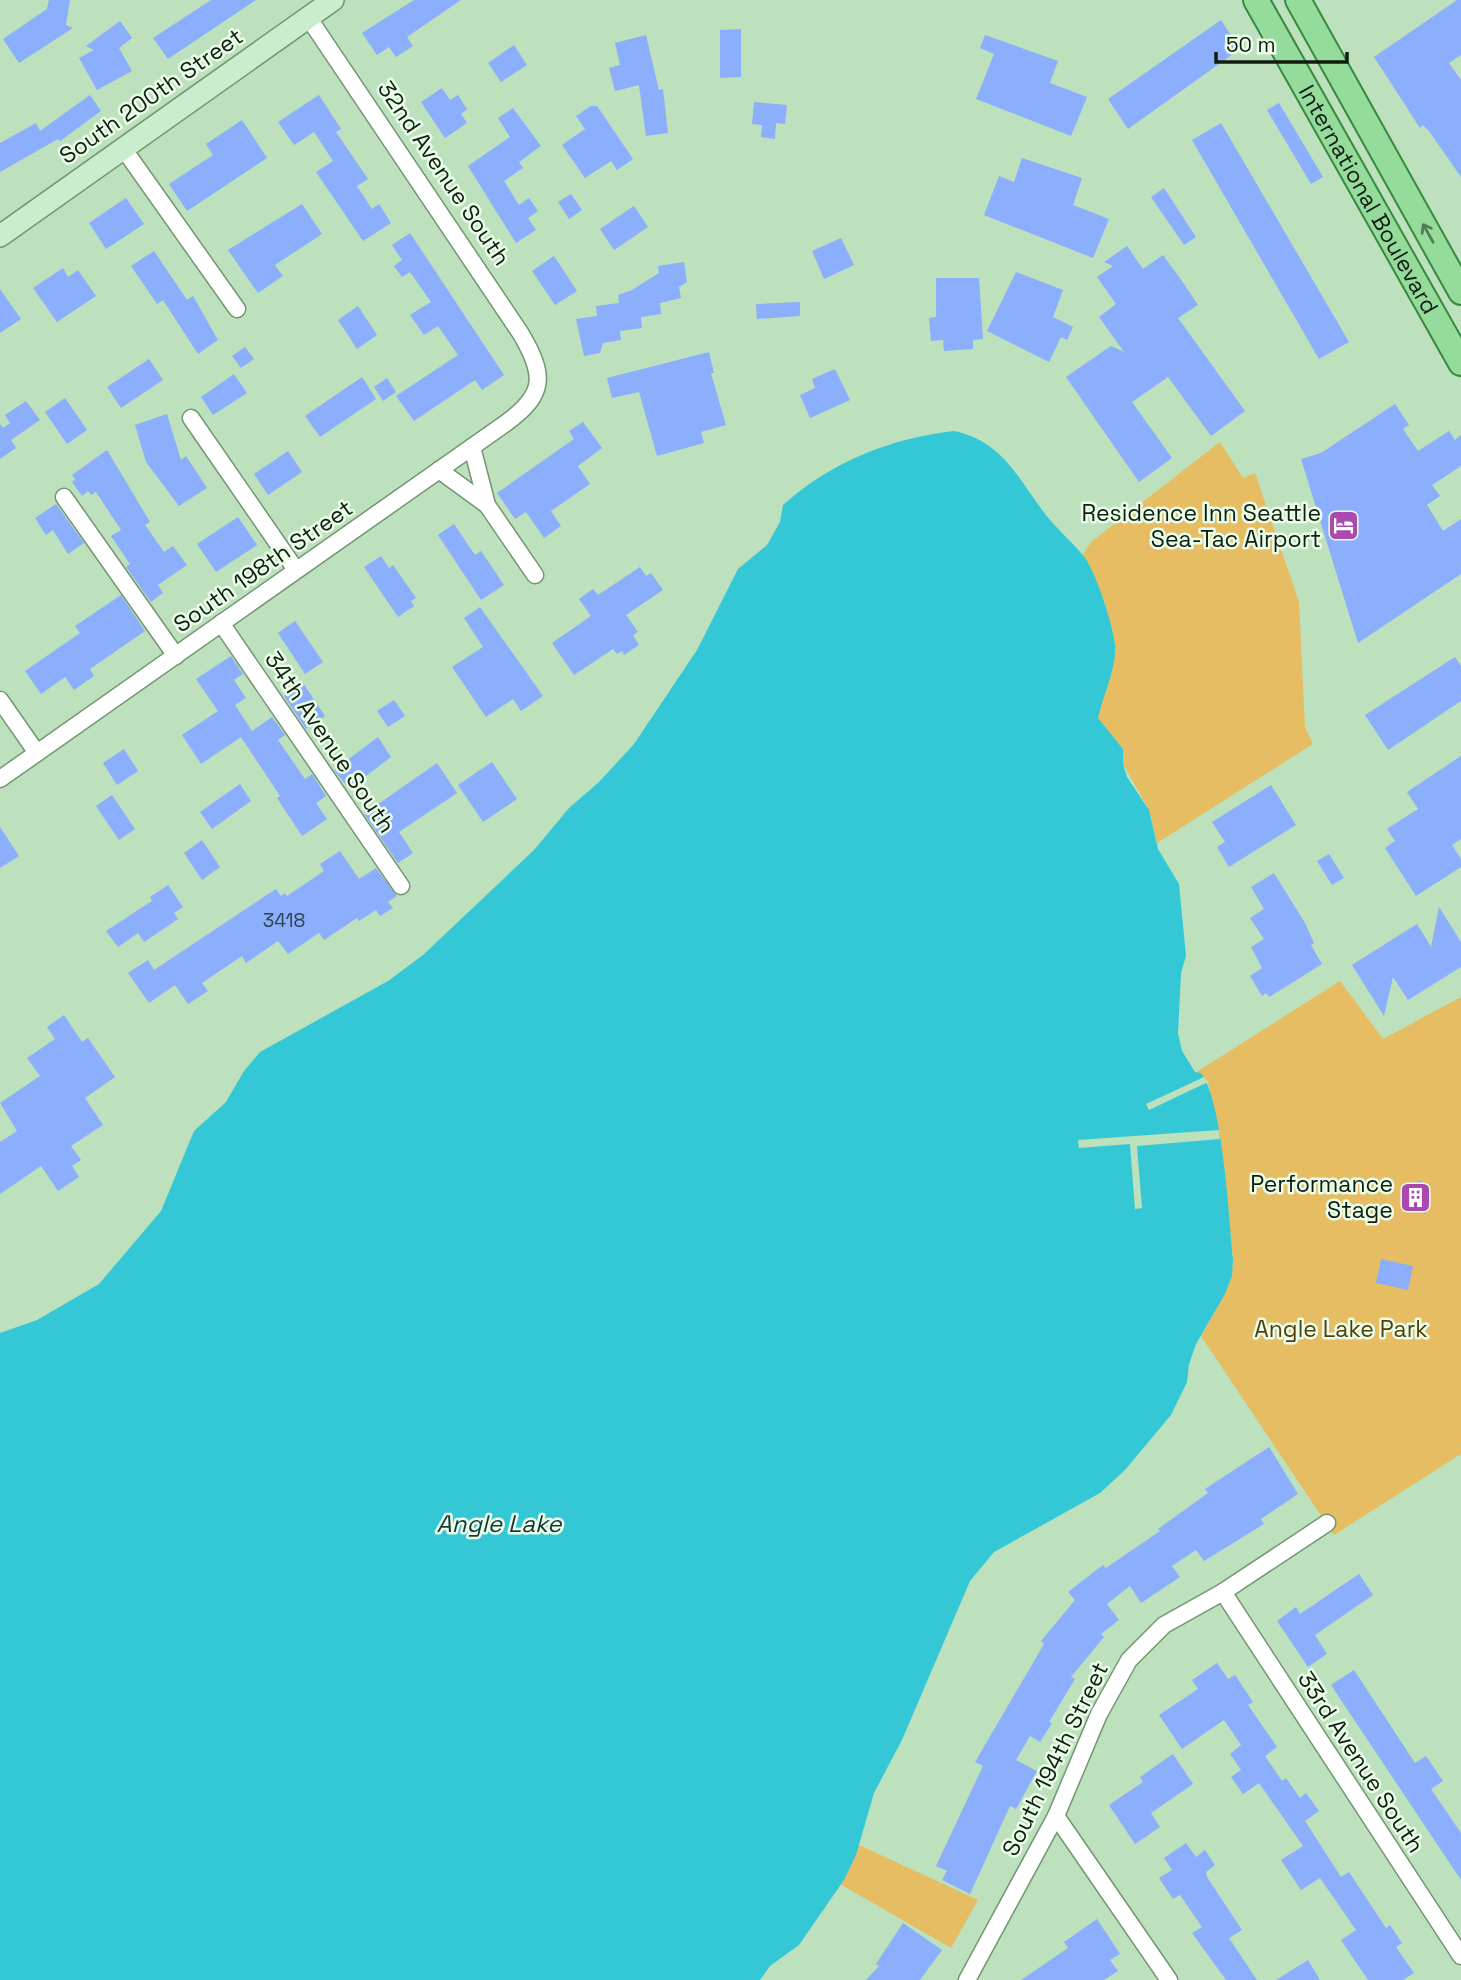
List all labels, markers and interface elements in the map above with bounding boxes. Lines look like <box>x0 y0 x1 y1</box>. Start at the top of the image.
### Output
street label: South 200th Street <box>53 21 249 171</box>
scale bar <box>1216 21 1347 65</box>
text: 50 m <box>1226 31 1276 58</box>
street label: 32nd Avenue South <box>371 75 517 271</box>
street label: International Boulevard <box>1292 79 1445 319</box>
one-way arrow <box>1421 223 1435 243</box>
street label: South 198th Street <box>168 493 358 639</box>
place label: Residence Inn Seattle Sea-Tac Airport <box>1081 498 1321 554</box>
hotel icon: Residence Inn Seattle Sea-Tac Airport <box>1327 509 1361 543</box>
street label: 34th Avenue South <box>258 645 402 839</box>
house number: 3418 <box>263 908 305 933</box>
place label: Performance Stage <box>1250 1169 1393 1225</box>
building icon: Performance Stage <box>1399 1180 1433 1214</box>
park label: Angle Lake Park <box>1254 1314 1428 1344</box>
water label: Angle Lake <box>437 1508 562 1539</box>
street label: South 194th Street <box>995 1657 1115 1861</box>
street label: 33rd Avenue South <box>1291 1665 1431 1859</box>

